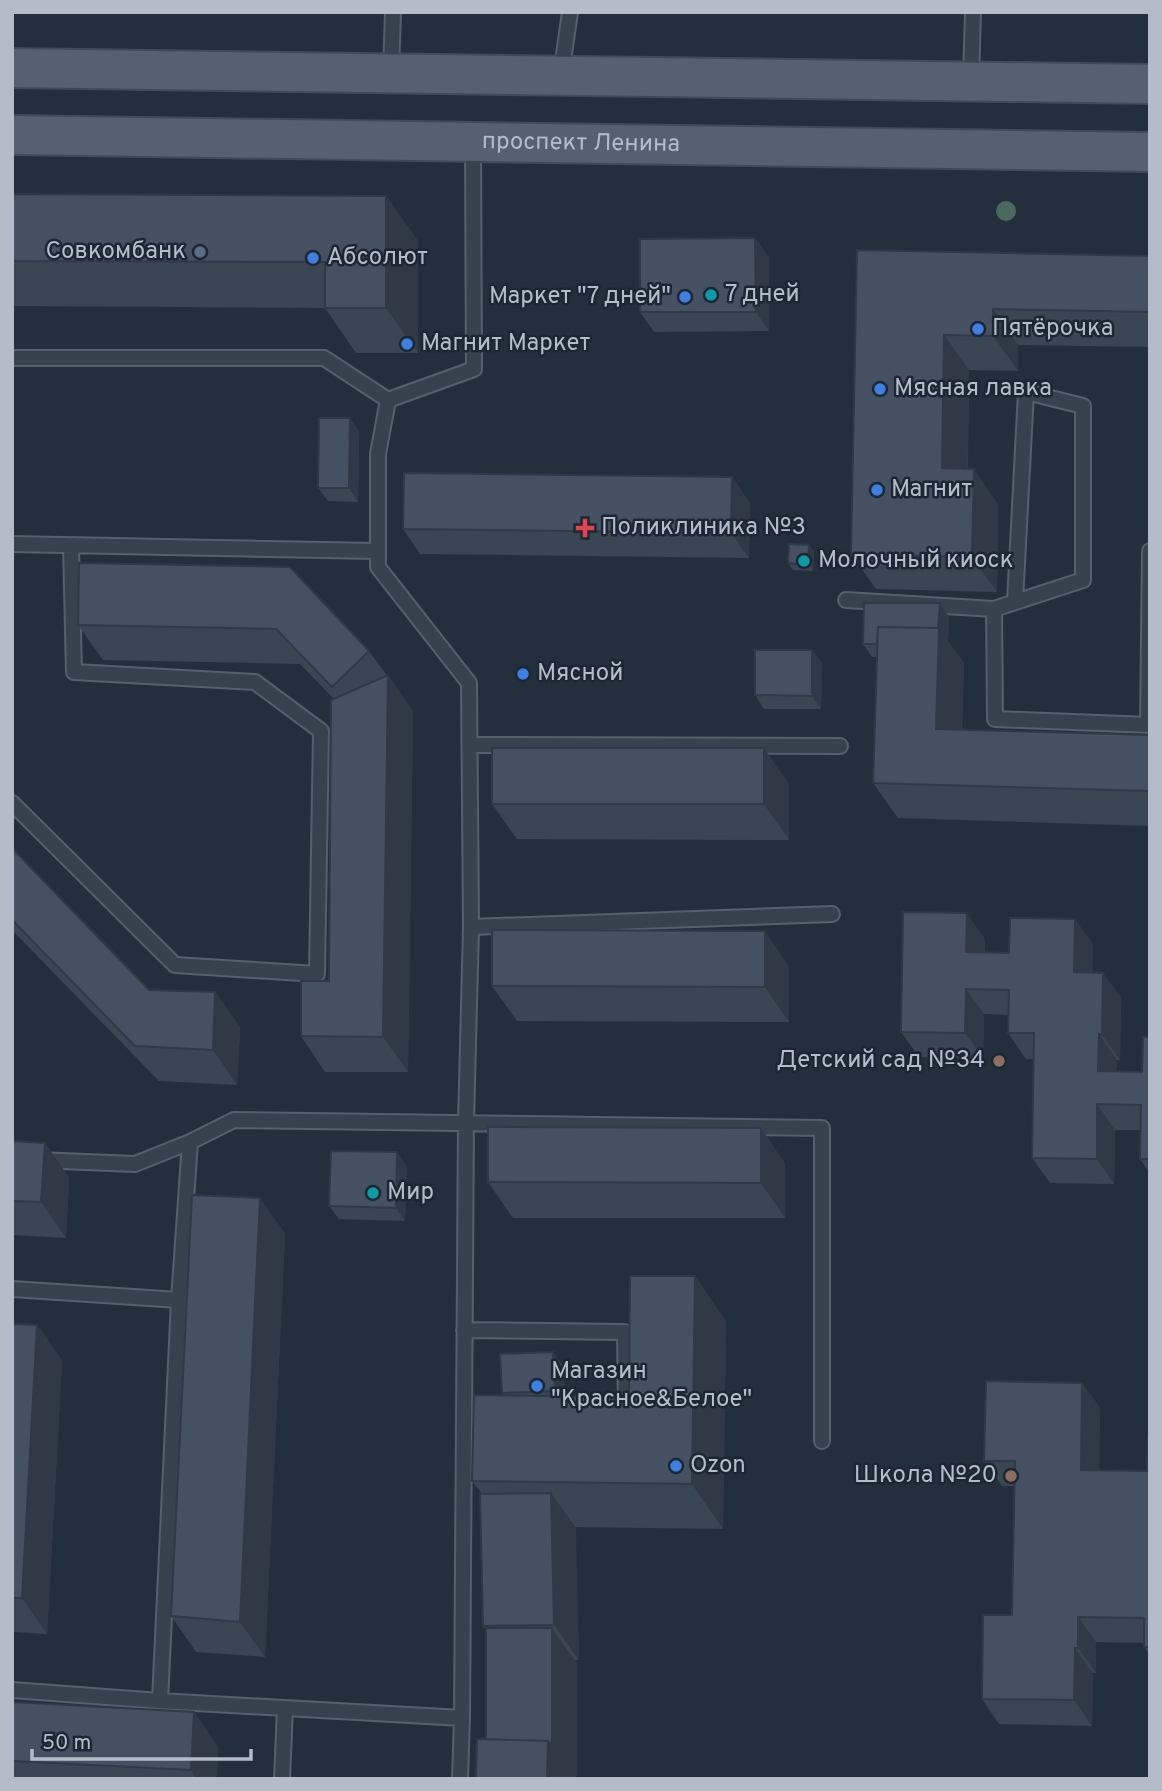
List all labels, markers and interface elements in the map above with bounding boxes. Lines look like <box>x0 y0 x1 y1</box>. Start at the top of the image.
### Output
street label: проспект Ленина <box>482 127 680 160</box>
place label: Совкомбанк <box>45 237 186 267</box>
place label: Абсолют <box>327 243 428 273</box>
marker: Совкомбанк <box>192 244 208 260</box>
marker: Абсолют <box>305 250 321 266</box>
place label: 7 дней <box>725 280 800 310</box>
place label: Маркет "7 дней" <box>489 282 671 312</box>
marker: 7 дней <box>703 287 719 303</box>
marker: Маркет "7 дней" <box>677 289 693 305</box>
place label: Пятёрочка <box>992 314 1113 344</box>
marker: Пятёрочка <box>970 321 986 337</box>
place label: Магнит Маркет <box>421 329 590 359</box>
marker: Магнит Маркет <box>399 336 415 352</box>
place label: Мясная лавка <box>894 374 1052 404</box>
marker: Мясная лавка <box>872 381 888 397</box>
place label: Магнит <box>891 475 972 505</box>
marker: Магнит <box>869 482 885 498</box>
place label: Поликлиника №3 <box>601 513 806 543</box>
marker: Поликлиника №3 <box>575 518 595 538</box>
place label: Молочный киоск <box>818 546 1013 576</box>
marker: Молочный киоск <box>796 553 812 569</box>
place label: Мясной <box>537 659 623 689</box>
marker: Мясной <box>515 666 531 682</box>
place label: Детский сад №34 <box>777 1046 985 1076</box>
marker: Детский сад №34 <box>991 1053 1007 1069</box>
place label: Мир <box>387 1178 434 1208</box>
marker: Мир <box>365 1185 381 1201</box>
place label: Магазин "Красное&Белое" <box>551 1357 752 1415</box>
marker: Магазин "Красное&Белое" <box>529 1378 545 1394</box>
place label: Ozon <box>690 1451 746 1481</box>
marker: Ozon <box>668 1458 684 1474</box>
place label: Школа №20 <box>854 1461 997 1491</box>
marker: Школа №20 <box>1003 1468 1019 1484</box>
scale bar <box>32 1718 250 1762</box>
text: 50 m <box>42 1730 91 1757</box>

